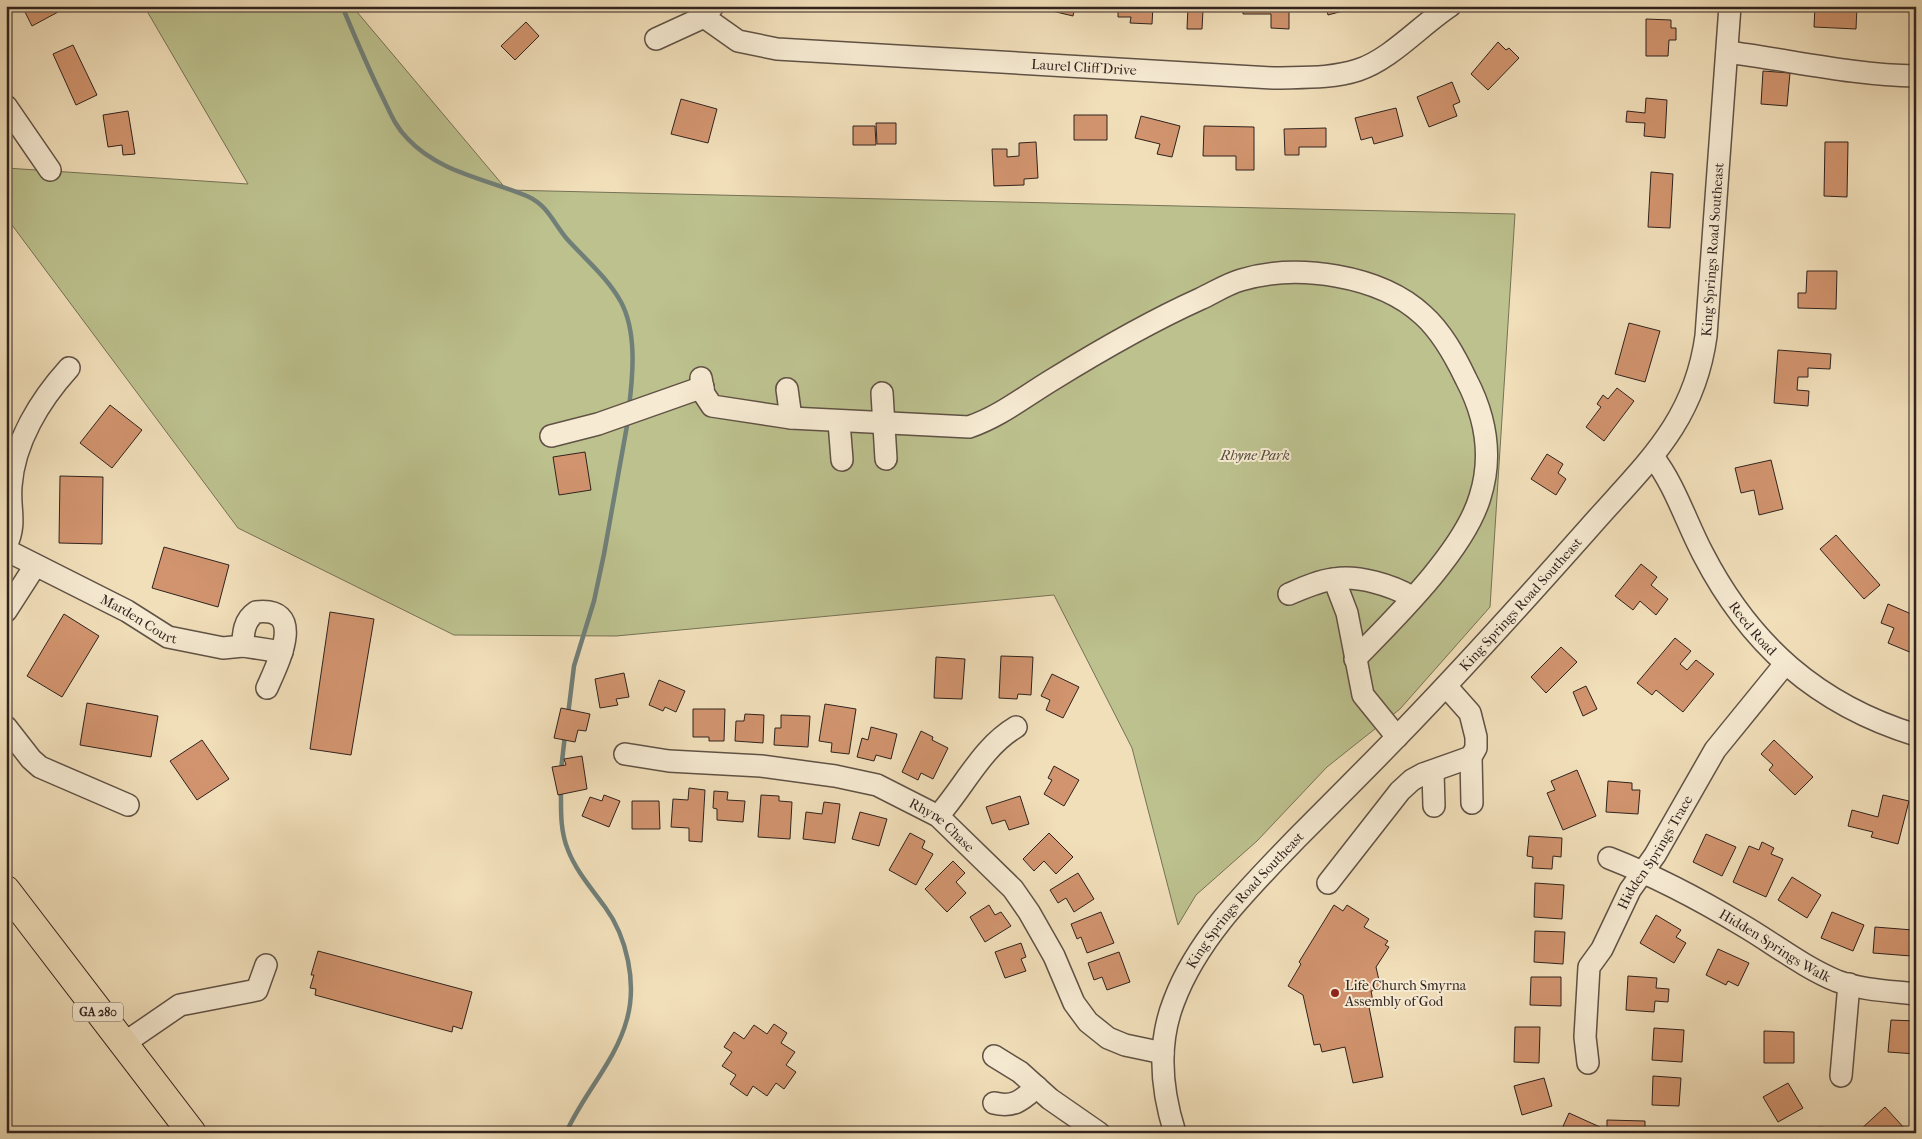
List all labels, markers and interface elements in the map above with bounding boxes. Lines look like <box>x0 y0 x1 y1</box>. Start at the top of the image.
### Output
street label: Laurel Cliff Drive <box>1031 55 1137 79</box>
street label: King Springs Road Southeast <box>1697 162 1727 337</box>
park label: Rhyne Park <box>1219 447 1290 464</box>
street label: King Springs Road Southeast <box>1456 534 1585 674</box>
street label: Marden Court <box>98 591 179 647</box>
street label: Reed Road <box>1725 598 1781 659</box>
street label: Hidden Springs Trace <box>1614 792 1696 912</box>
street label: Rhyne Chase <box>906 794 978 855</box>
street label: King Springs Road Southeast <box>1182 828 1307 972</box>
street label: Hidden Springs Walk <box>1716 905 1834 986</box>
place label: Life Church Smyrna Assembly of God <box>1344 977 1467 1010</box>
marker: Life Church Smyrna Assembly of God <box>1329 987 1341 999</box>
road number: GA 280 <box>73 1002 123 1022</box>

